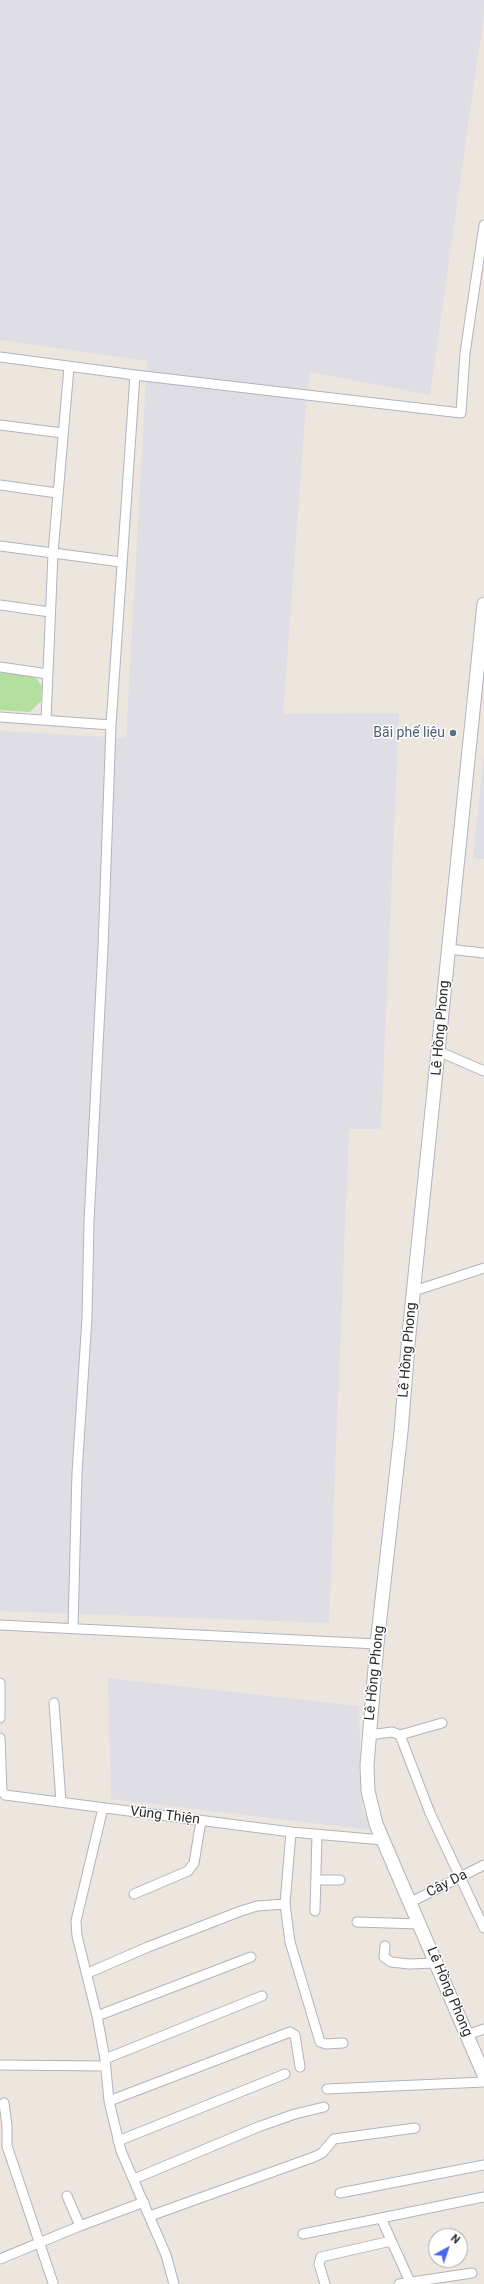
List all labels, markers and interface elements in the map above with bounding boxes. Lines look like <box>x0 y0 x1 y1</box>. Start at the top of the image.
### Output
place label: Bãi phế liệu <box>373 725 445 741</box>
marker: Bãi phế liệu <box>448 728 458 738</box>
street label: Lê Hồng Phong <box>428 980 454 1076</box>
street label: Lê Hồng Phong <box>395 1302 421 1398</box>
street label: Lê Hồng Phong <box>362 1625 388 1721</box>
street label: Vũng Thiện <box>129 1803 201 1829</box>
street label: Cây Da <box>424 1867 470 1901</box>
street label: Lê Hồng Phong <box>423 1945 475 2039</box>
north arrow <box>428 2228 468 2268</box>
text: N <box>448 2232 463 2247</box>

